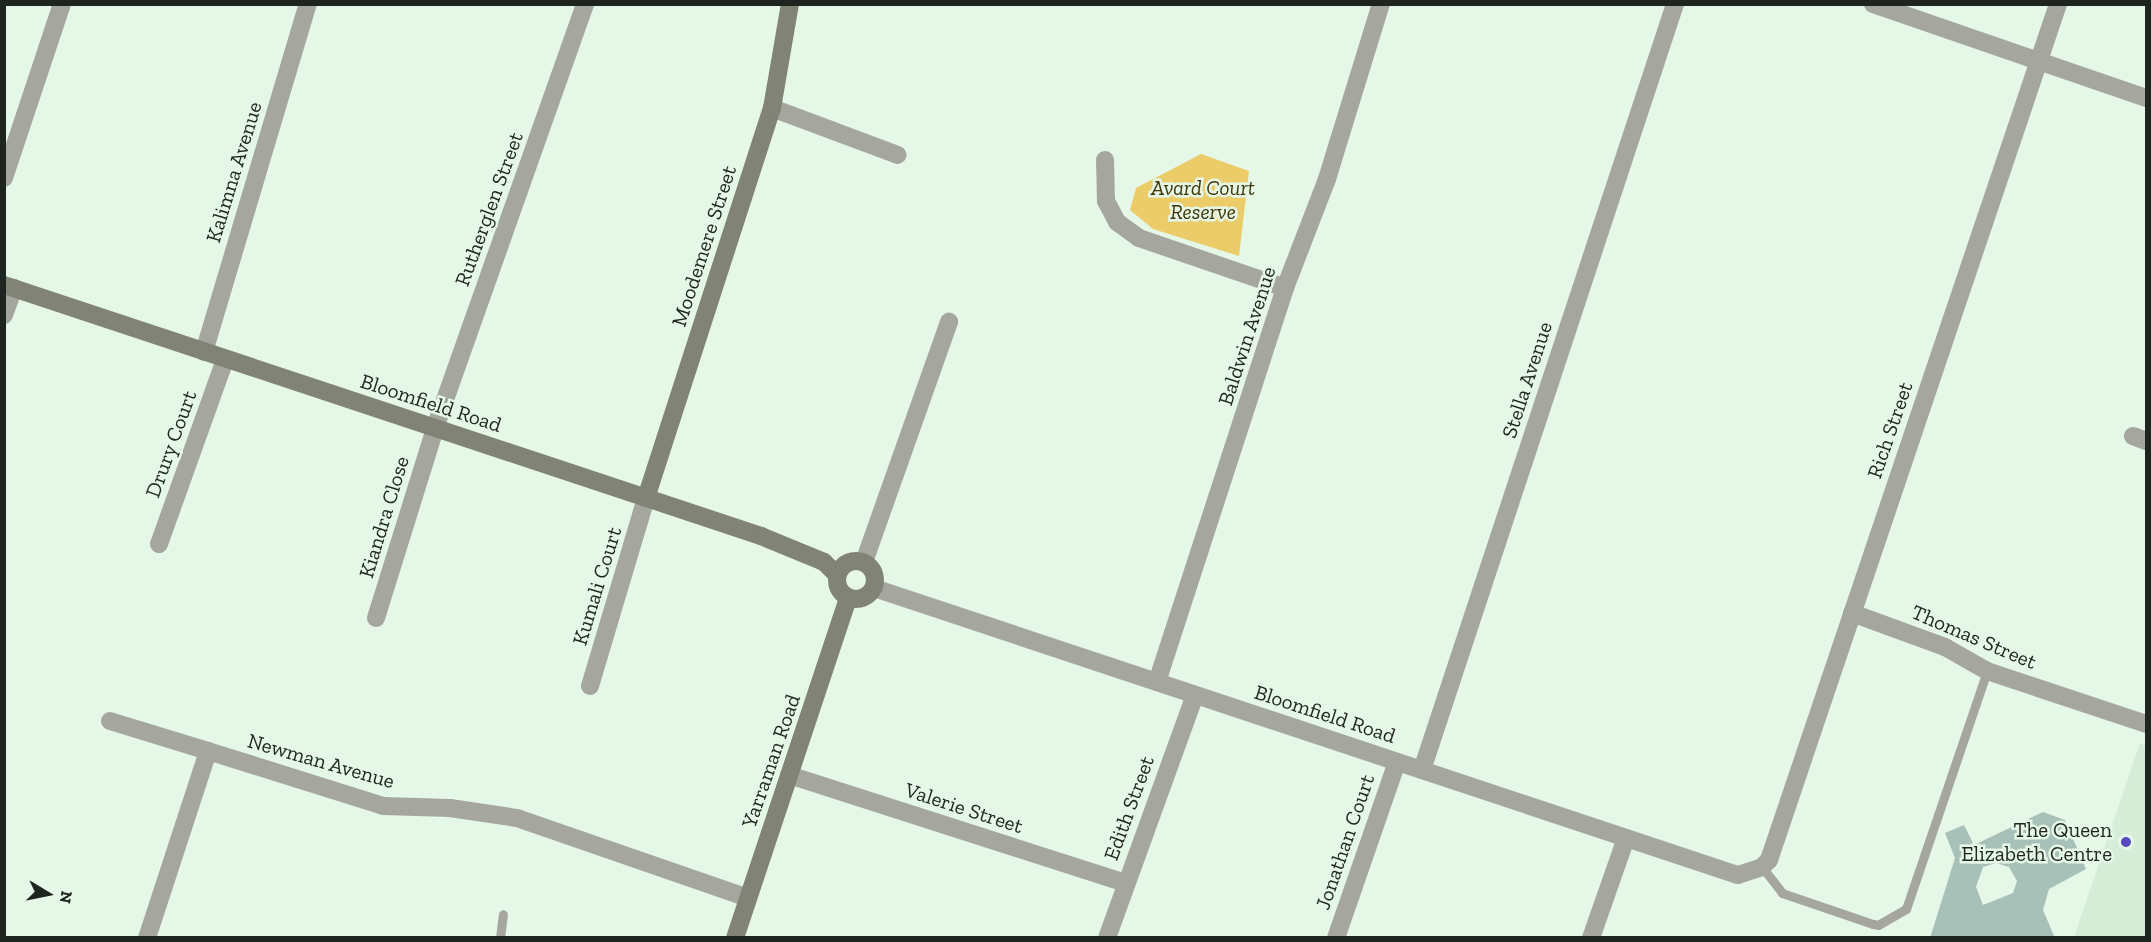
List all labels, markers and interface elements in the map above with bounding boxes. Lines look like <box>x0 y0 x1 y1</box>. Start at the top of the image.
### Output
street label: Kalimna Avenue <box>201 98 267 246</box>
street label: Rutherglen Street <box>449 129 529 289</box>
street label: Moodemere Street <box>666 162 742 330</box>
park label: Avard Court Reserve <box>1151 175 1255 225</box>
street label: Baldwin Avenue <box>1213 263 1281 409</box>
street label: Stella Avenue <box>1496 318 1558 442</box>
street label: Bloomfield Road <box>357 368 505 438</box>
street label: Rich Street <box>1862 378 1918 482</box>
street label: Drury Court <box>140 387 202 501</box>
street label: Kiandra Close <box>354 453 414 581</box>
street label: Kumali Court <box>567 524 627 648</box>
street label: Thomas Street <box>1908 599 2040 675</box>
street label: Bloomfield Road <box>1251 679 1399 749</box>
street label: Yarraman Road <box>736 691 806 831</box>
street label: Newman Avenue <box>244 728 398 794</box>
street label: Edith Street <box>1098 752 1160 864</box>
street label: Jonathan Court <box>1310 771 1380 913</box>
street label: Valerie Street <box>902 777 1026 839</box>
place label: The Queen Elizabeth Centre <box>1961 817 2112 867</box>
marker: The Queen Elizabeth Centre <box>2117 833 2135 851</box>
north arrow <box>18 864 78 924</box>
text: N <box>56 890 77 905</box>

